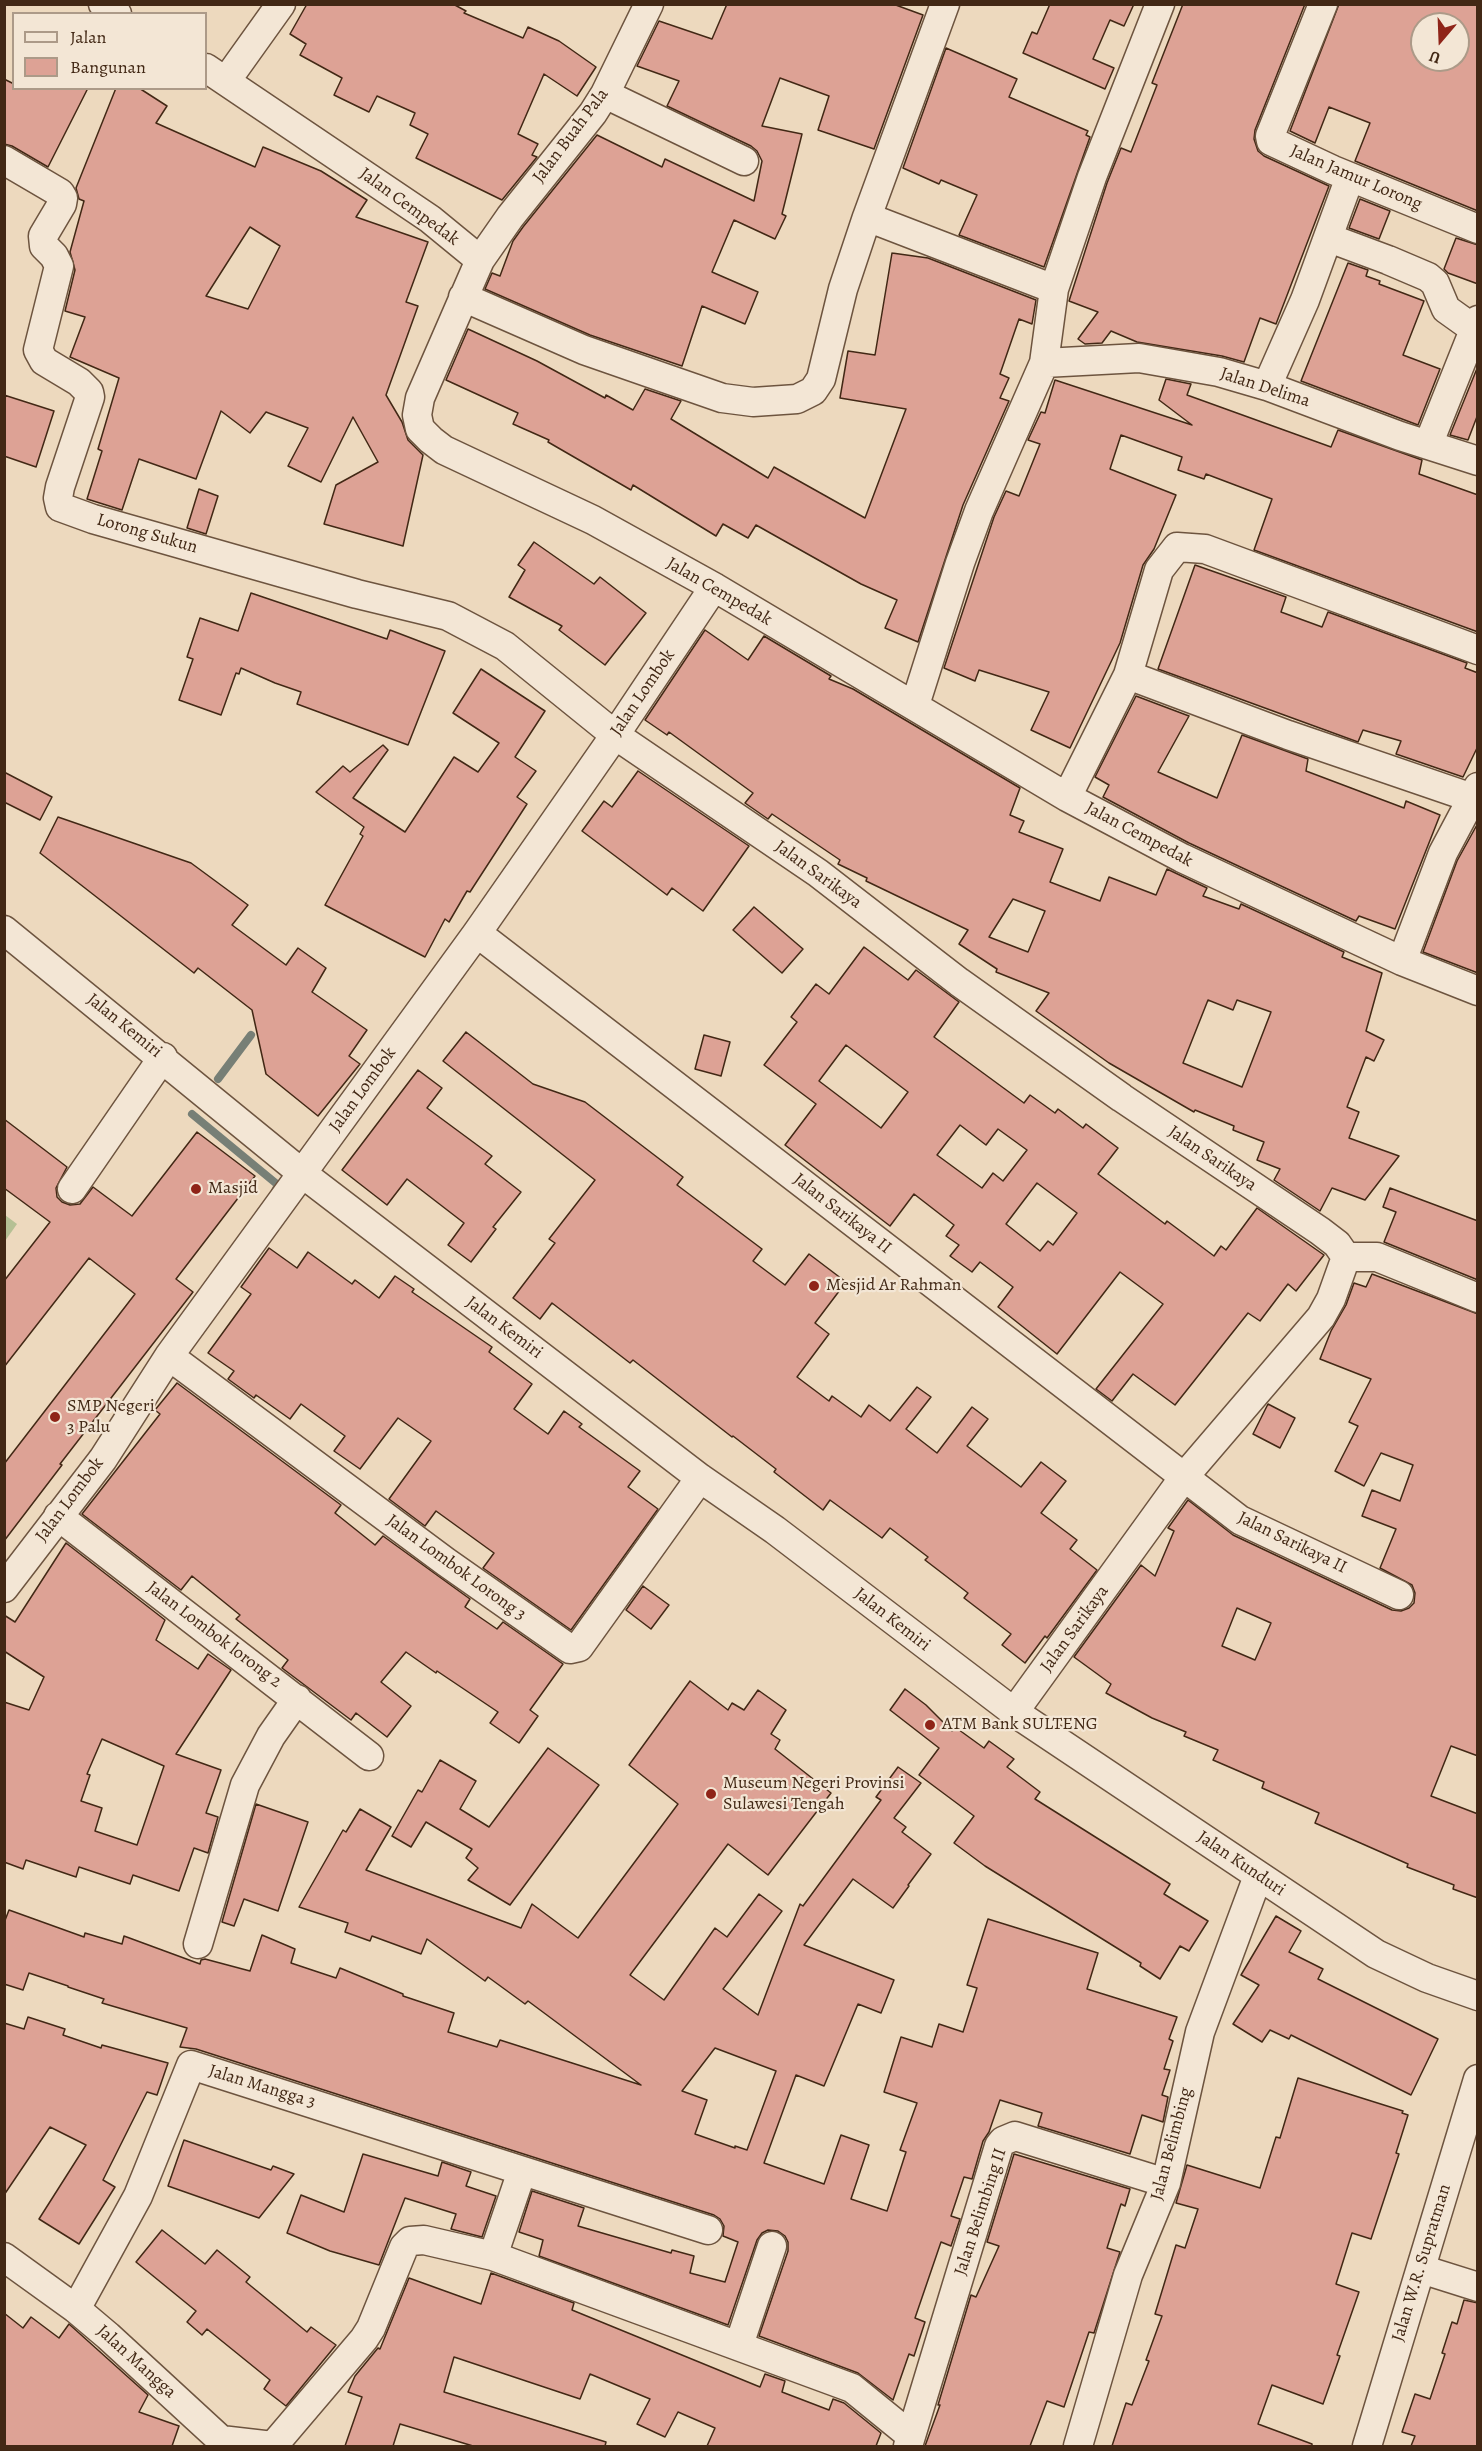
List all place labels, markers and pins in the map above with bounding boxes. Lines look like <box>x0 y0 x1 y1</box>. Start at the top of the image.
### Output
place label: Masjid <box>208 1178 258 1200</box>
marker: Masjid <box>189 1182 203 1196</box>
place label: Mesjid Ar Rahman <box>826 1275 961 1297</box>
marker: Mesjid Ar Rahman <box>807 1279 821 1293</box>
place label: SMP Negeri 3 Palu <box>67 1396 155 1438</box>
marker: SMP Negeri 3 Palu <box>48 1410 62 1424</box>
place label: ATM Bank SULTENG <box>942 1714 1098 1736</box>
marker: ATM Bank SULTENG <box>923 1718 937 1732</box>
place label: Museum Negeri Provinsi Sulawesi Tengah <box>723 1773 905 1816</box>
marker: Museum Negeri Provinsi Sulawesi Tengah <box>704 1787 718 1801</box>

